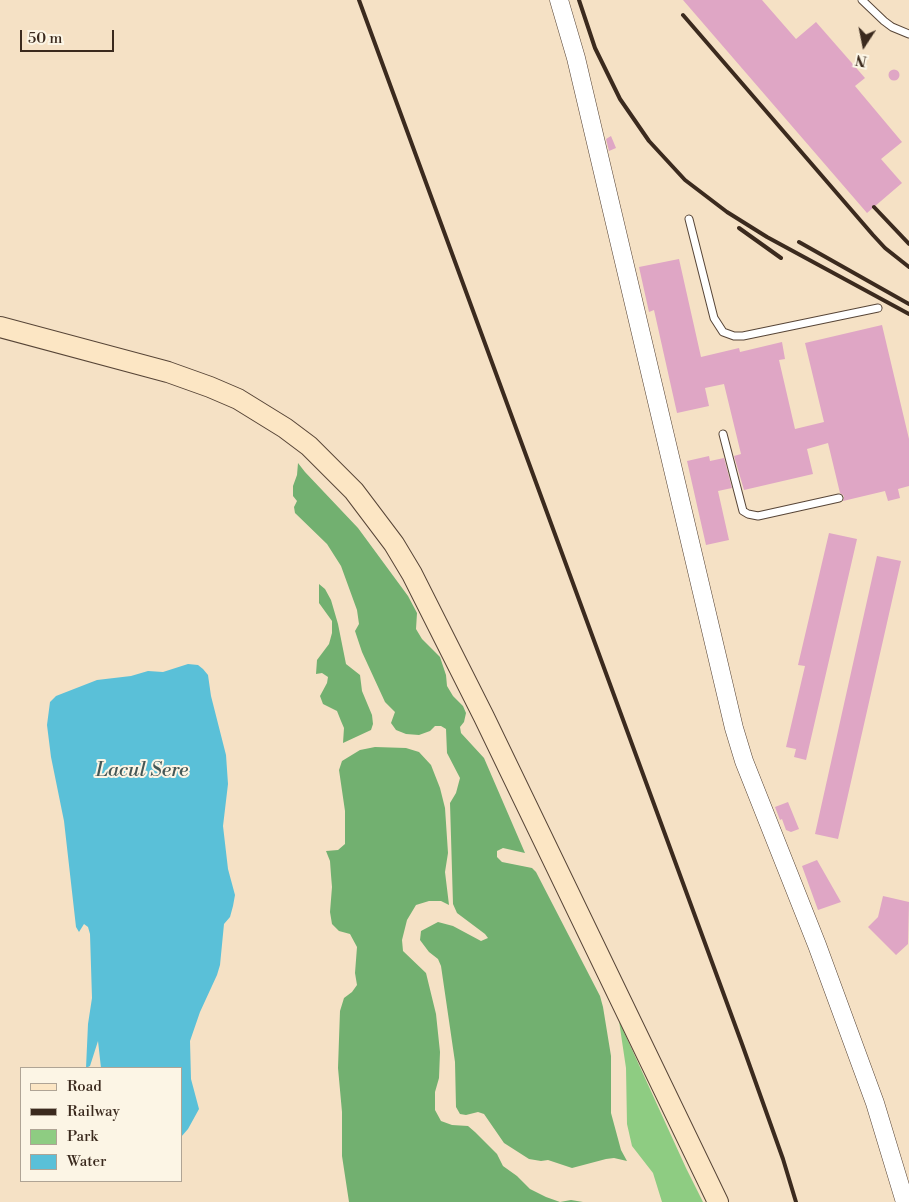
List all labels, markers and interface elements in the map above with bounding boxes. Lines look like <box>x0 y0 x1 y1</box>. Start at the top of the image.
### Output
scale bar <box>22 20 116 52</box>
north arrow <box>839 20 889 70</box>
text: 50 m <box>28 29 62 48</box>
text: N <box>854 50 868 70</box>
water label: Lacul Sere <box>96 759 188 783</box>
legend <box>20 1067 182 1182</box>
text: Road <box>67 1077 102 1096</box>
text: Railway <box>67 1102 120 1121</box>
text: Park <box>67 1127 98 1146</box>
text: Water <box>67 1152 106 1171</box>

